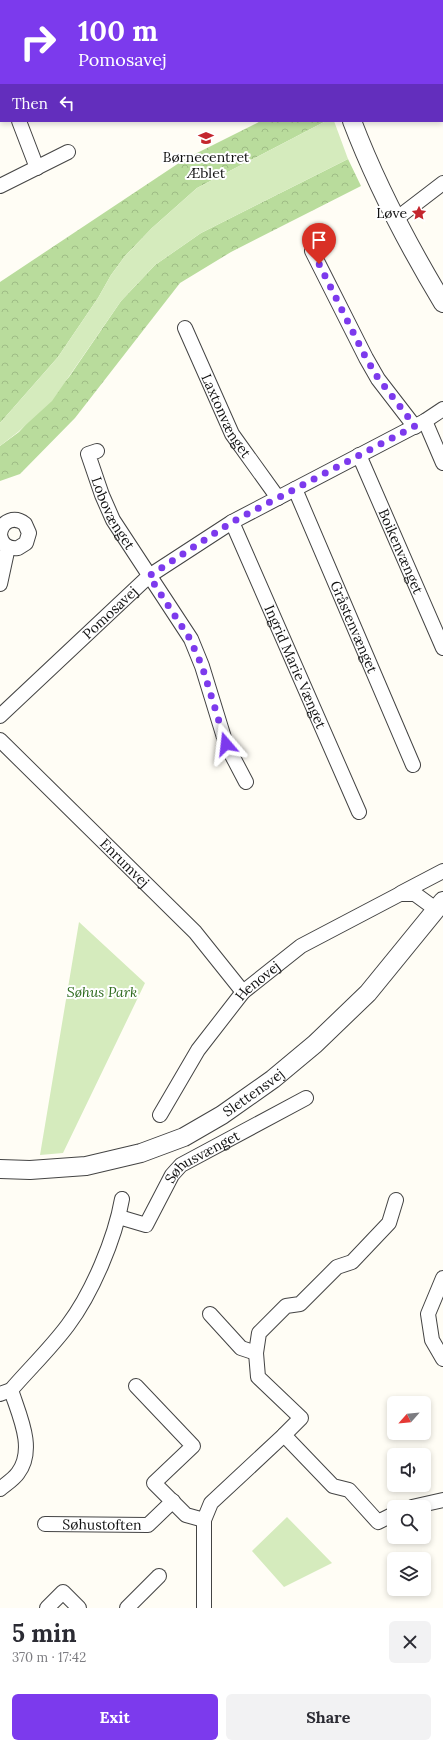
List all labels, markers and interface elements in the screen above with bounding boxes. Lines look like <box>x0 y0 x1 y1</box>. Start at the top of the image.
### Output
text: 100 m <box>78 13 158 49</box>
icon: right <box>12 16 64 68</box>
text: Pomosavej <box>78 48 167 71</box>
icon: left <box>56 92 78 114</box>
text: Then <box>12 94 48 113</box>
school or university icon: Børnecentret Æblet <box>197 129 215 147</box>
place label: Børnecentret Æblet <box>163 148 250 182</box>
place label: Løve <box>376 204 407 222</box>
place icon: Løve <box>410 204 428 222</box>
pin <box>302 223 336 264</box>
icon: arrive <box>308 229 330 251</box>
street label: Laxtonvænget <box>197 371 255 462</box>
street label: Lobovænget <box>87 475 139 554</box>
street label: Boikenvænget <box>374 506 428 597</box>
street label: Gråstenvænget <box>326 578 382 676</box>
street label: Pomosavej <box>79 582 141 643</box>
street label: Ingrid Marie Vænget <box>260 602 331 732</box>
position arrow <box>205 723 247 765</box>
street label: Enrumvej <box>96 834 153 891</box>
street label: Henovej <box>231 957 284 1004</box>
park label: Søhus Park <box>67 983 137 1001</box>
street label: Slettensvej <box>219 1065 288 1121</box>
street label: Søhusvænget <box>160 1126 243 1186</box>
north arrow <box>387 1396 431 1440</box>
map controls <box>387 1396 431 1596</box>
button: sound <box>387 1448 431 1492</box>
button: search <box>387 1500 431 1544</box>
street label: Søhustoften <box>62 1515 142 1534</box>
button: layers <box>387 1552 431 1596</box>
text: 5 min <box>12 1618 77 1649</box>
button: close <box>389 1621 431 1663</box>
text: 370 m · 17:42 <box>12 1649 86 1666</box>
button: Exit <box>12 1694 218 1740</box>
button: Share <box>226 1694 431 1740</box>

